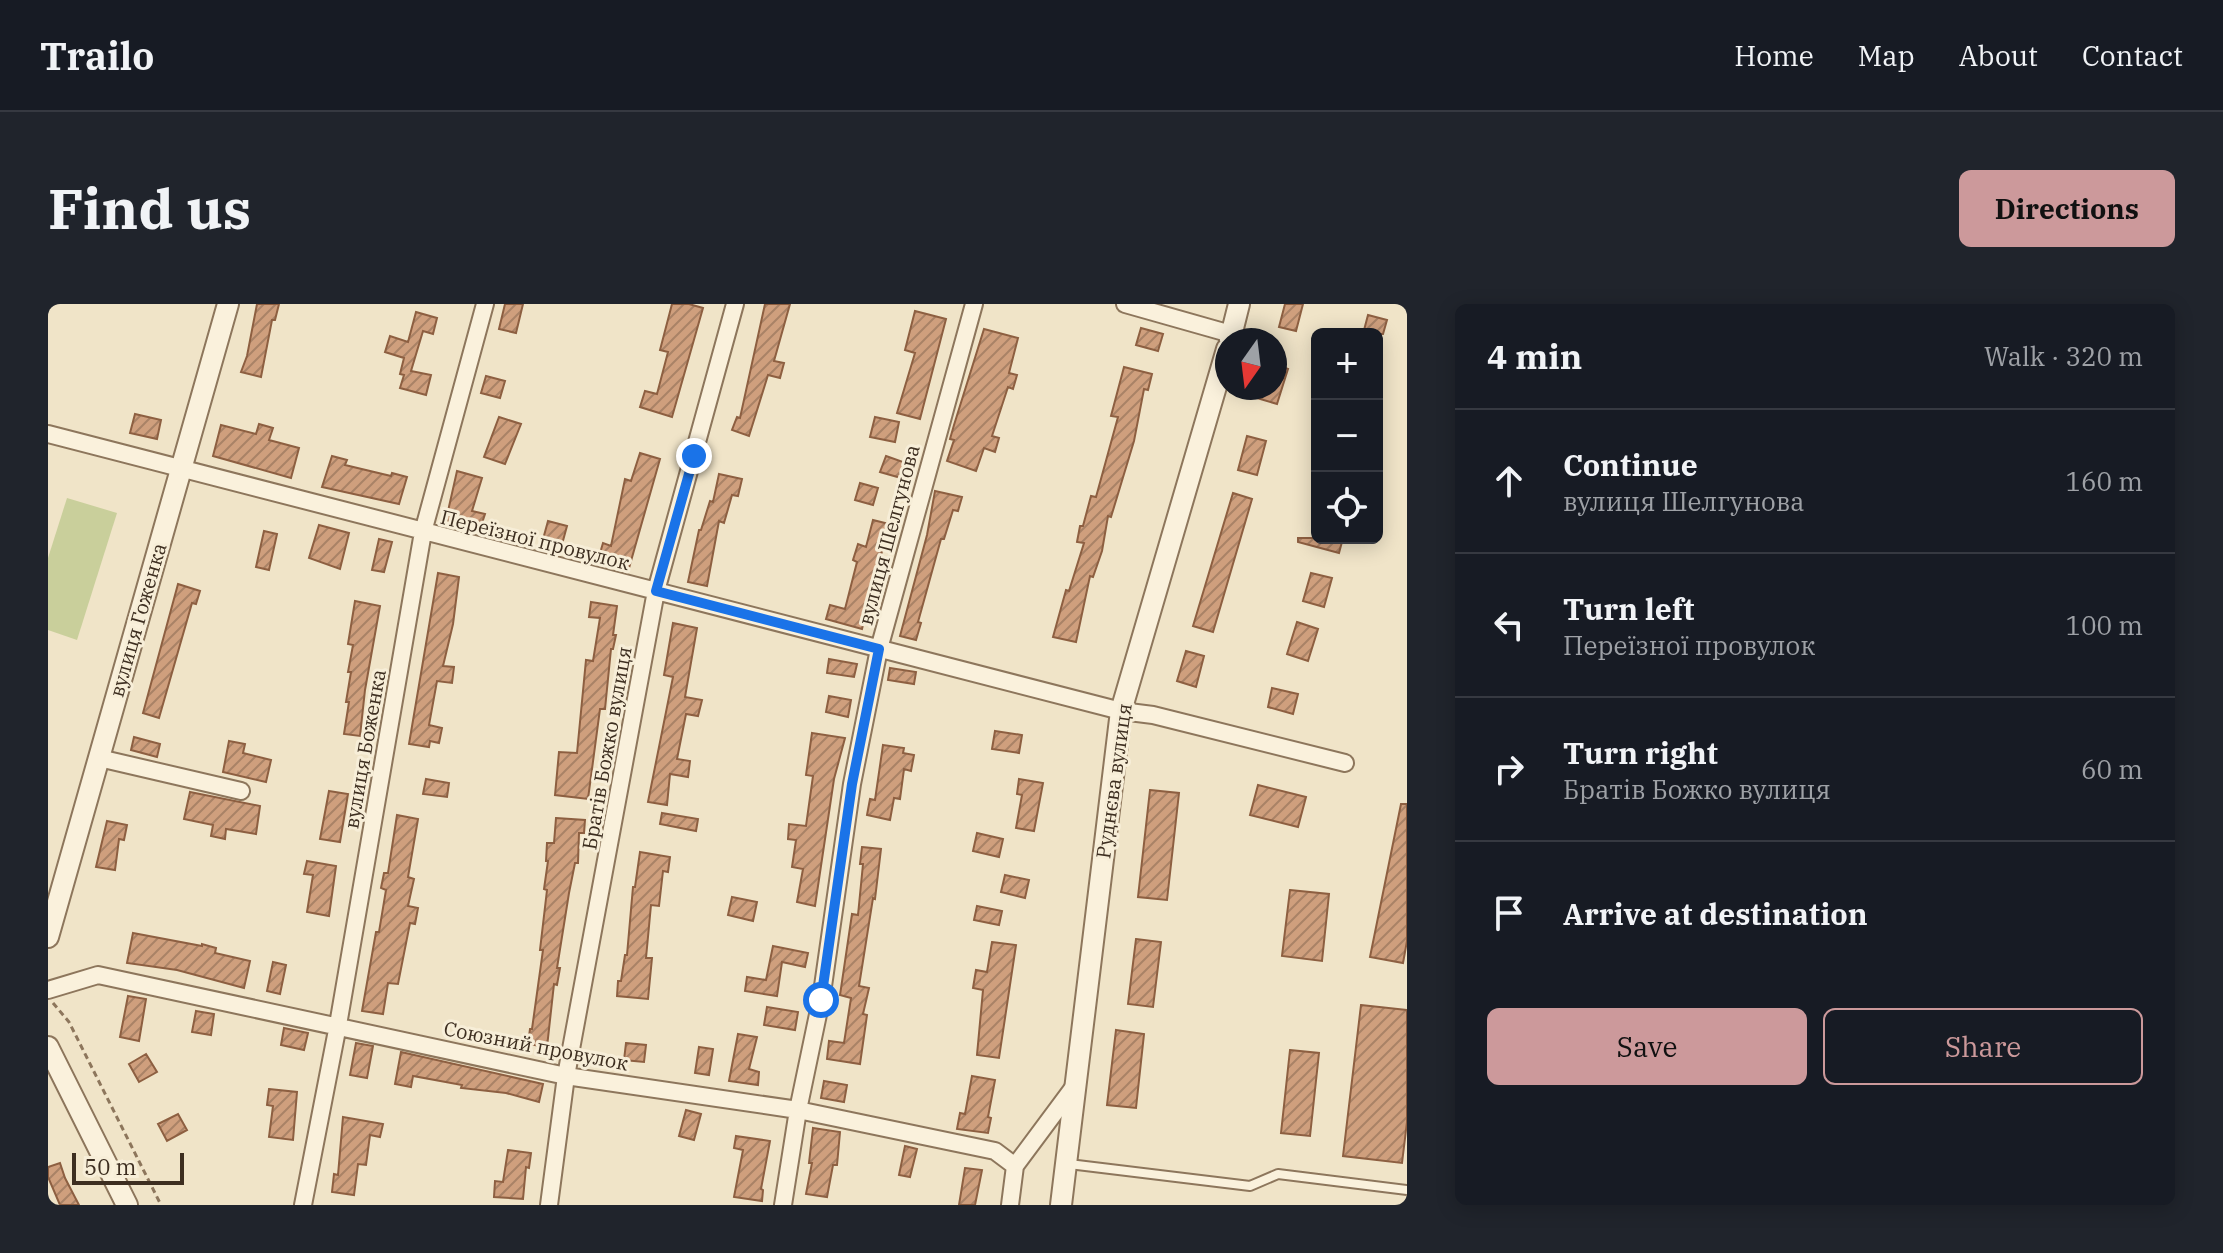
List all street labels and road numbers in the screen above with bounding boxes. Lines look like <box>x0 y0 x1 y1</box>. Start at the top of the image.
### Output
street label: вулиця Шелгунова <box>851 442 926 628</box>
street label: Переїзної провулок <box>438 503 633 576</box>
street label: вулиця Гоженка <box>103 540 172 700</box>
street label: Братів Божко вулиця <box>575 644 638 852</box>
street label: вулиця Боженка <box>337 667 392 831</box>
street label: Руднєва вулиця <box>1089 702 1138 860</box>
street label: Союзний провулок <box>442 1014 631 1077</box>

